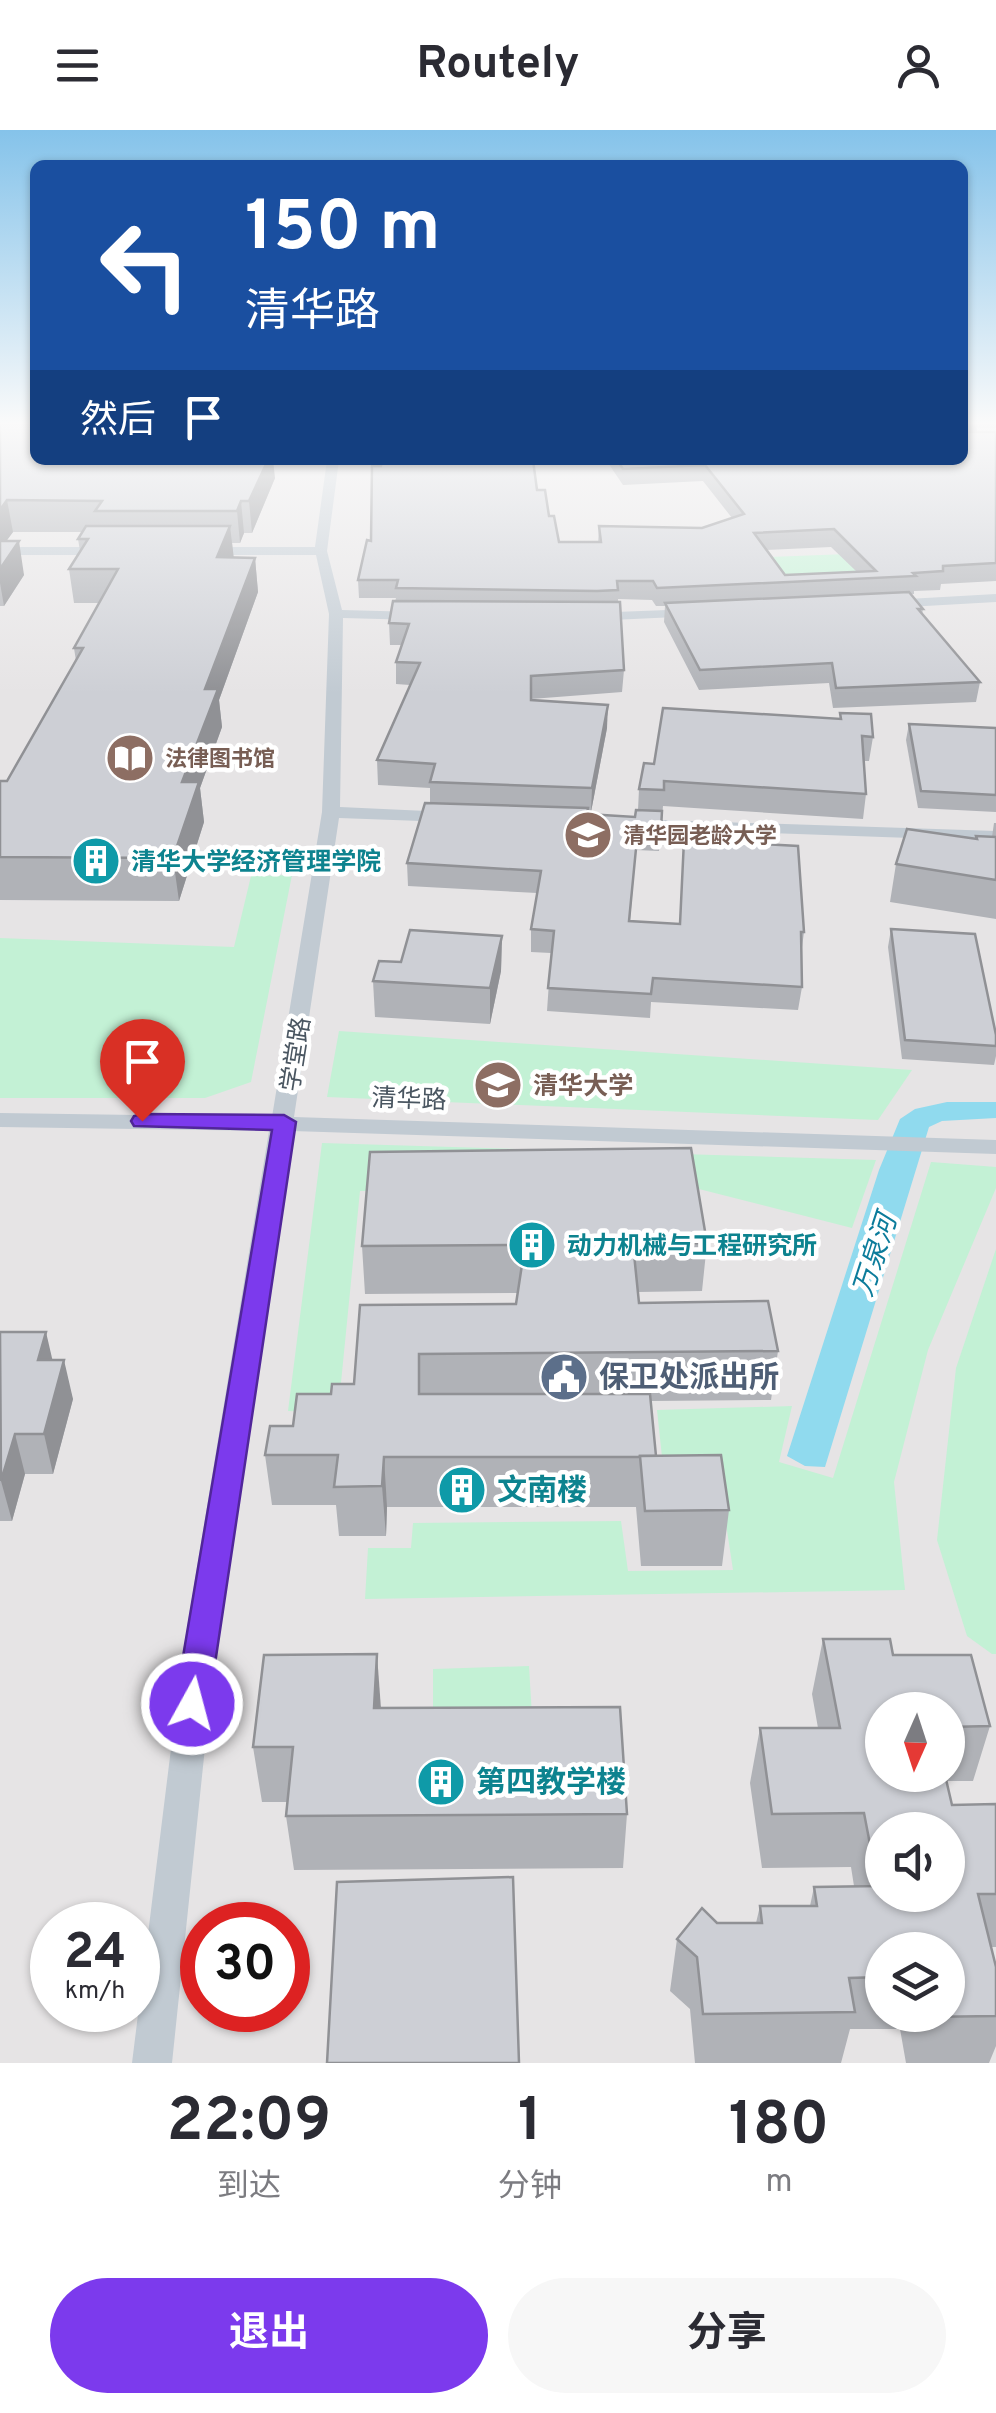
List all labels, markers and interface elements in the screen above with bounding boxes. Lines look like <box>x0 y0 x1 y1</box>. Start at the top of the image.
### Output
text: Routely <box>417 37 579 94</box>
icon: menu <box>50 38 105 93</box>
icon: person <box>891 38 946 93</box>
text: 150 m <box>245 186 440 275</box>
icon: left <box>80 200 210 330</box>
text: 清华路 <box>245 285 380 342</box>
icon: arrive <box>176 390 231 445</box>
text: 然后 <box>80 398 156 447</box>
library icon: 法律图书馆 <box>104 732 156 784</box>
place label: 法律图书馆 <box>165 747 275 774</box>
school or university icon: 清华园老龄大学 <box>562 809 614 861</box>
place label: 清华园老龄大学 <box>623 824 777 851</box>
building icon: 清华大学经济管理学院 <box>70 835 122 887</box>
place label: 清华大学经济管理学院 <box>131 848 381 880</box>
street label: 学堂路 <box>276 1015 320 1094</box>
pin <box>100 1019 185 1122</box>
icon: arrive <box>115 1034 170 1089</box>
school or university icon: 清华大学 <box>472 1059 524 1111</box>
place label: 清华大学 <box>533 1072 633 1104</box>
street label: 清华路 <box>371 1084 447 1118</box>
water label: 万泉河 <box>847 1206 908 1301</box>
building icon: 动力机械与工程研究所 <box>506 1219 558 1271</box>
place label: 动力机械与工程研究所 <box>567 1232 817 1264</box>
public building icon: 保卫处派出所 <box>538 1351 590 1403</box>
place label: 保卫处派出所 <box>599 1361 779 1398</box>
building icon: 文南楼 <box>436 1464 488 1516</box>
place label: 文南楼 <box>497 1474 587 1511</box>
position arrow <box>140 1652 244 1756</box>
north arrow <box>865 1692 965 1792</box>
map controls <box>865 1692 965 2032</box>
building icon: 第四教学楼 <box>415 1756 467 1808</box>
place label: 第四教学楼 <box>476 1766 626 1803</box>
button: sound <box>865 1812 965 1912</box>
speed limit sign: 30 <box>180 1902 310 2032</box>
text: 24 <box>64 1923 126 1986</box>
button: layers <box>865 1932 965 2032</box>
text: km/h <box>65 1976 125 2008</box>
text: 22:09 <box>167 2086 331 2162</box>
text: 1 <box>518 2086 542 2162</box>
text: 180 <box>729 2090 829 2166</box>
text: m <box>765 2163 793 2203</box>
text: 到达 <box>217 2168 281 2208</box>
text: 分钟 <box>498 2168 562 2208</box>
button: 退出 <box>50 2278 488 2393</box>
button: 分享 <box>508 2278 946 2393</box>

